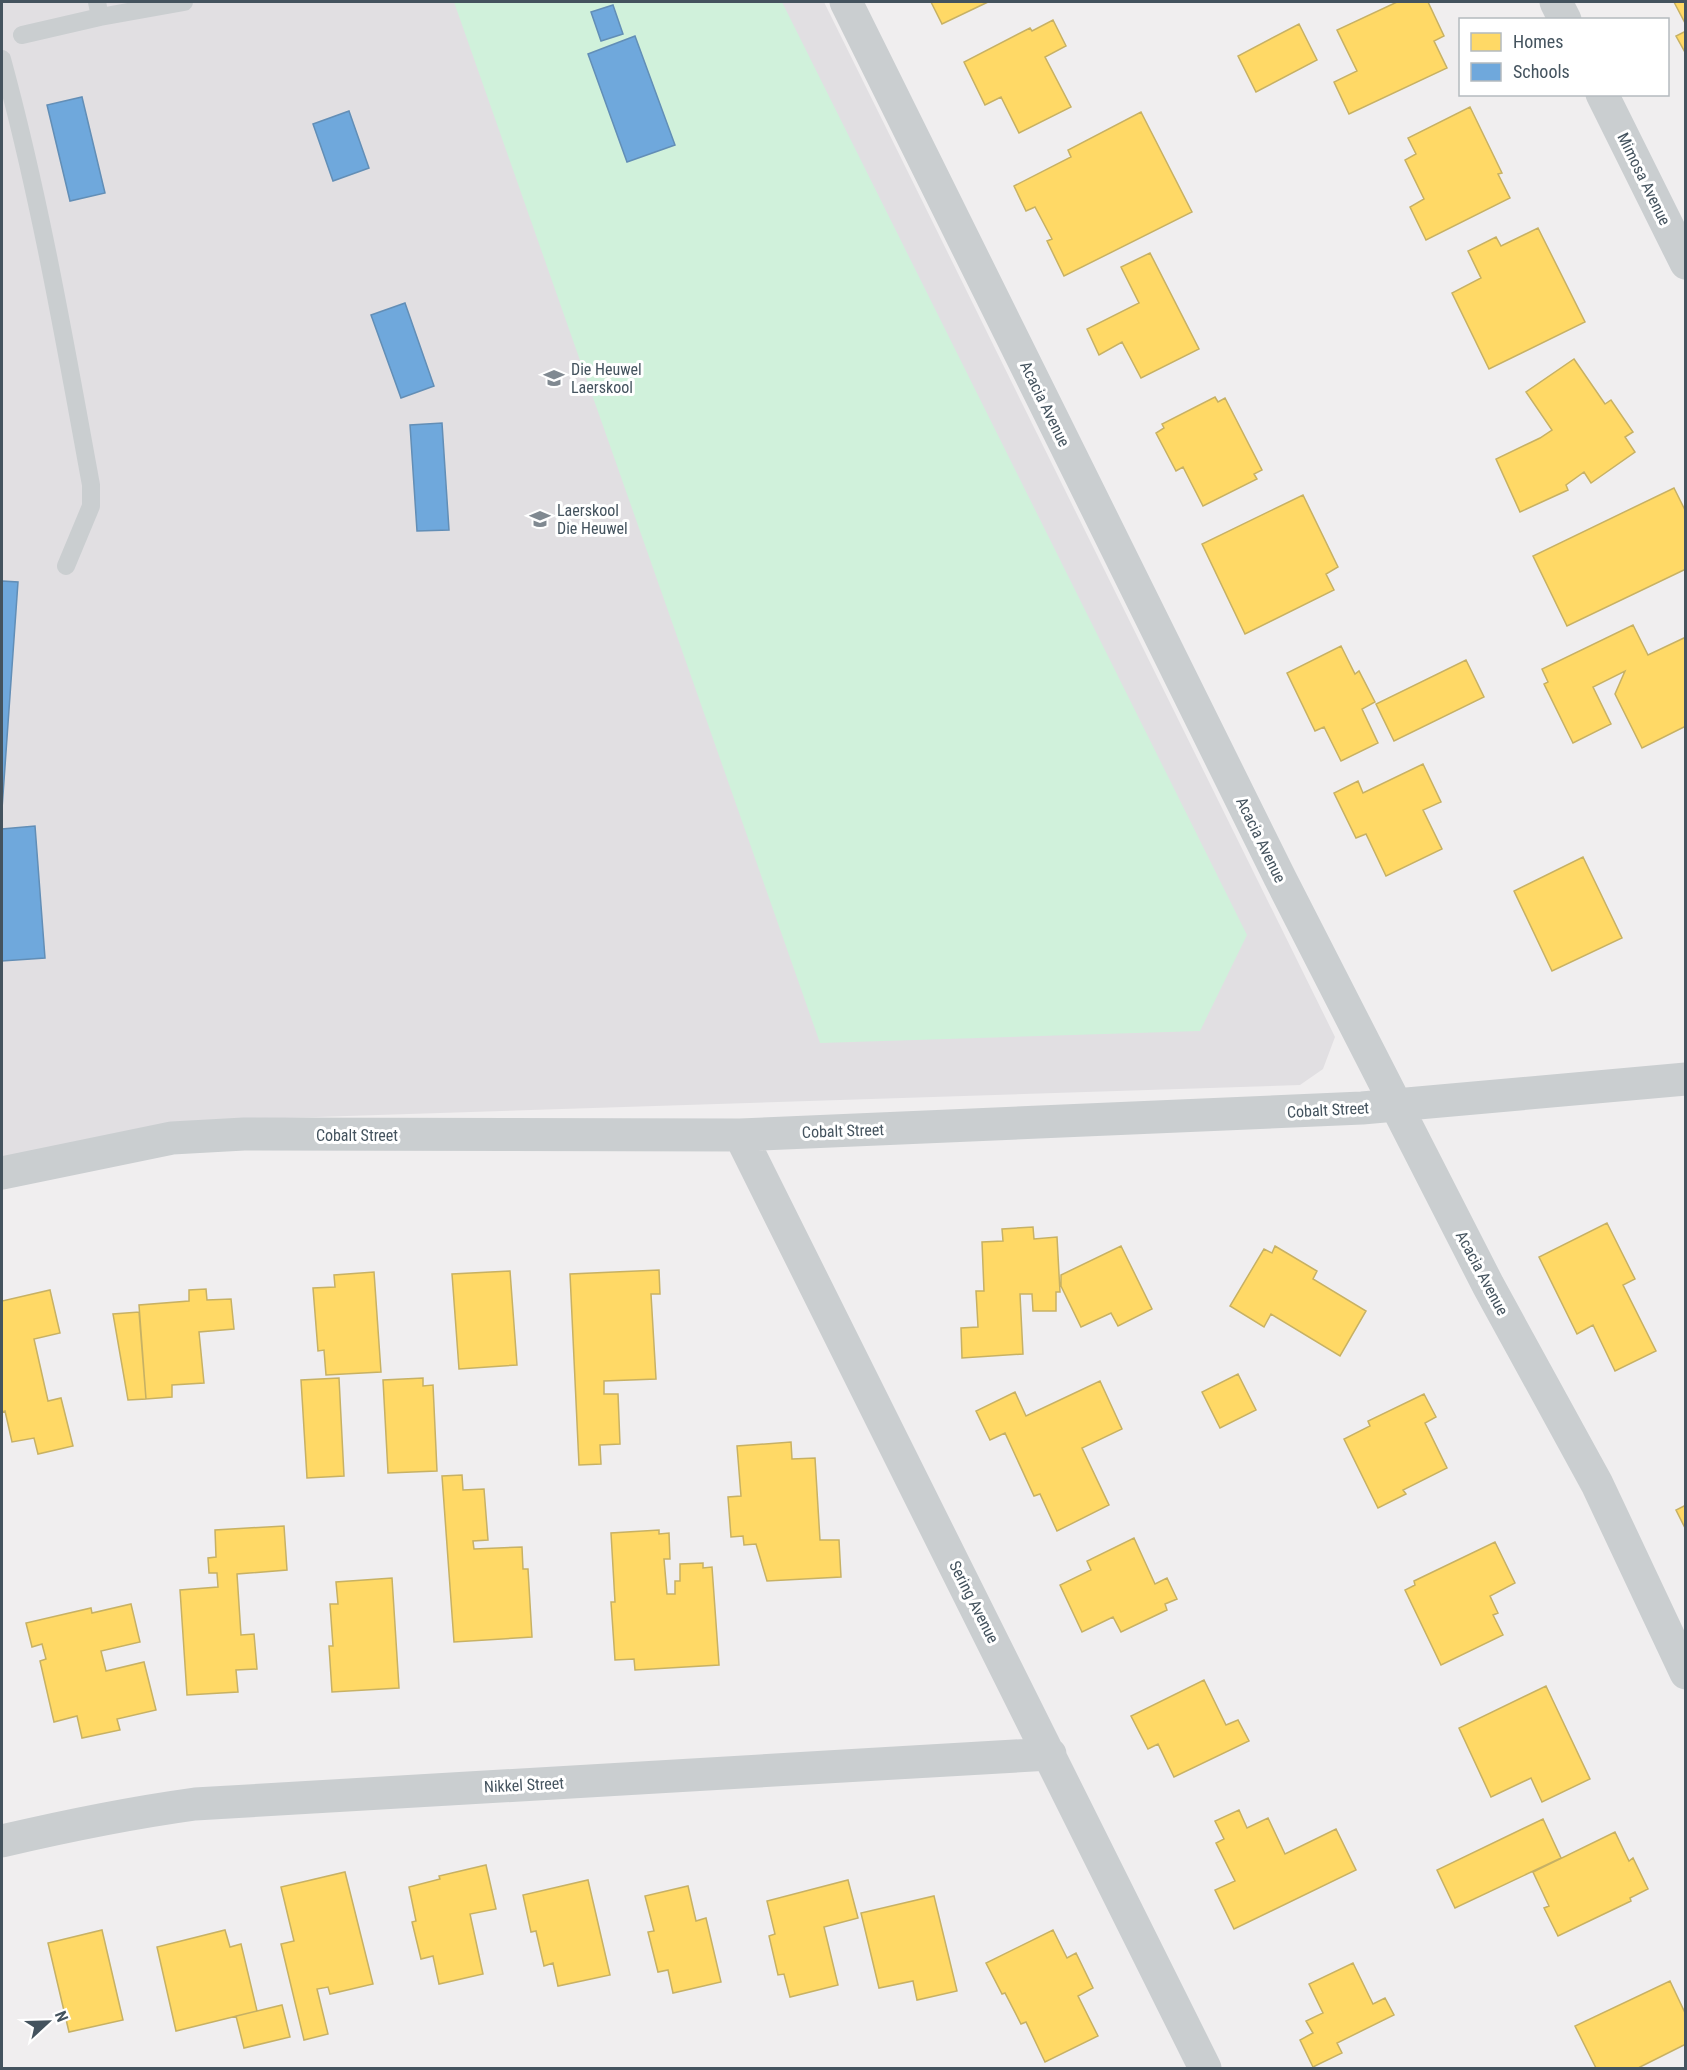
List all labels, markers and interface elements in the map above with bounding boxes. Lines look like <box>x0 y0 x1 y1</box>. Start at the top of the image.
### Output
legend <box>1459 18 1669 96</box>
text: Homes <box>1513 31 1563 52</box>
text: Schools <box>1513 61 1570 82</box>
street label: Mimosa Avenue <box>1613 130 1675 228</box>
street label: Acacia Avenue <box>1016 358 1074 450</box>
place label: Die Heuwel Laerskool <box>571 360 642 397</box>
school or university icon: Die Heuwel Laerskool <box>542 366 566 390</box>
place label: Laerskool Die Heuwel <box>557 501 628 538</box>
school or university icon: Laerskool Die Heuwel <box>528 507 552 531</box>
street label: Acacia Avenue <box>1232 794 1290 886</box>
street label: Cobalt Street <box>1286 1098 1370 1122</box>
street label: Cobalt Street <box>802 1120 885 1142</box>
street label: Cobalt Street <box>316 1126 398 1145</box>
street label: Acacia Avenue <box>1452 1228 1512 1318</box>
street label: Sering Avenue <box>945 1558 1003 1646</box>
street label: Nikkel Street <box>483 1773 565 1797</box>
north arrow <box>18 1992 78 2052</box>
text: N <box>51 2008 72 2025</box>

